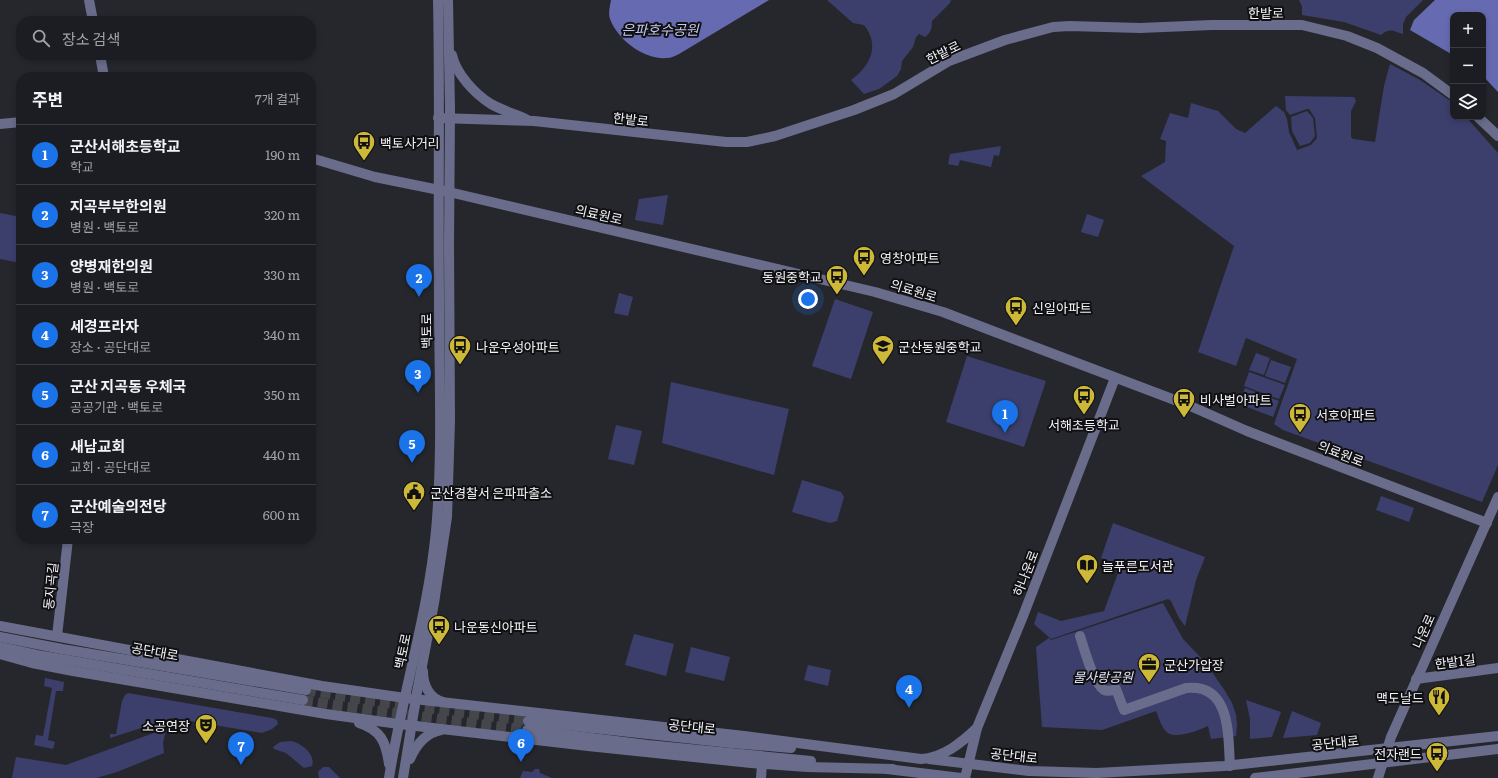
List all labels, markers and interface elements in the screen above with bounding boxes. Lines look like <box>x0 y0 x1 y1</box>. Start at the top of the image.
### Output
street label: 한밭로 <box>1248 3 1284 22</box>
map controls <box>1450 12 1486 120</box>
button: + <box>1450 12 1486 48</box>
search box <box>16 16 316 60</box>
water label: 은파호수공원 <box>621 19 700 39</box>
icon: search <box>30 27 52 49</box>
text: 장소 검색 <box>62 27 120 50</box>
street label: 한밭로 <box>923 36 963 68</box>
button: − <box>1450 48 1486 84</box>
button: layers <box>1450 84 1486 120</box>
text: 주변 <box>32 86 63 111</box>
text: 7개 결과 <box>255 89 300 108</box>
street label: 한밭로 <box>612 108 650 130</box>
bus stop icon: 백토사거리 <box>351 129 377 162</box>
place label: 백토사거리 <box>380 133 440 152</box>
text: 군산서해초등학교 <box>70 134 180 157</box>
text: 1 <box>42 145 48 164</box>
text: 190 m <box>265 145 300 164</box>
text: 학교 <box>70 157 94 176</box>
text: 지곡부부한의원 <box>70 194 167 217</box>
street label: 의료원로 <box>574 199 624 229</box>
text: 2 <box>42 205 48 224</box>
text: 320 m <box>264 205 300 224</box>
text: 병원 · 백토로 <box>70 217 139 236</box>
bus stop icon: 영창아파트 <box>851 244 877 277</box>
place label: 영창아파트 <box>880 248 940 267</box>
text: 양병재한의원 <box>70 254 153 277</box>
bus stop icon: 동원중학교 <box>824 263 850 296</box>
pin: 2 <box>406 264 432 297</box>
text: 3 <box>41 265 49 284</box>
text: 330 m <box>264 265 300 284</box>
place label: 동원중학교 <box>762 267 822 286</box>
street label: 의료원로 <box>888 274 940 306</box>
text: 병원 · 백토로 <box>70 277 139 296</box>
your location <box>798 289 818 309</box>
bus stop icon: 신일아파트 <box>1003 294 1029 327</box>
place label: 신일아파트 <box>1032 298 1092 317</box>
street label: 백토로 <box>416 313 436 349</box>
text: 세경프라자 <box>70 314 139 337</box>
text: 4 <box>41 325 49 344</box>
text: 340 m <box>263 325 300 344</box>
bus stop icon: 나운우성아파트 <box>447 333 473 366</box>
school or university icon: 군산동원중학교 <box>870 333 896 366</box>
text: 장소 · 공단대로 <box>70 337 151 356</box>
place label: 나운우성아파트 <box>476 337 560 356</box>
place label: 군산동원중학교 <box>898 337 982 356</box>
pin: 3 <box>405 360 431 393</box>
text: 군산 지곡동 우체국 <box>70 374 186 397</box>
bus stop icon: 서해초등학교 <box>1071 383 1097 416</box>
text: 5 <box>41 385 49 404</box>
text: 350 m <box>264 385 300 404</box>
bus stop icon: 비사벌아파트 <box>1171 386 1197 419</box>
place label: 비사벌아파트 <box>1200 390 1272 409</box>
text: 공공기관 · 백토로 <box>70 397 163 416</box>
pin: 1 <box>992 400 1018 433</box>
bus stop icon: 서호아파트 <box>1287 401 1313 434</box>
place label: 서호아파트 <box>1316 405 1376 424</box>
place label: 서해초등학교 <box>1048 415 1120 434</box>
pin: 5 <box>399 430 425 463</box>
text: 새남교회 <box>70 434 125 457</box>
street label: 의료원로 <box>1315 436 1367 470</box>
text: 6 <box>41 445 49 464</box>
text: 440 m <box>263 445 300 464</box>
text: 교회 · 공단대로 <box>70 457 151 476</box>
public building icon: 군산경찰서 은파파출소 <box>401 479 427 512</box>
place label: 군산경찰서 은파파출소 <box>430 483 552 502</box>
text: 군산예술의전당 <box>70 494 167 517</box>
text: 7 <box>41 505 49 524</box>
text: 600 m <box>263 505 300 524</box>
text: 극장 <box>70 517 94 536</box>
street label: 하나운로 <box>1008 547 1042 599</box>
library icon: 늘푸른도서관 <box>1074 552 1100 585</box>
place label: 늘푸른도서관 <box>1102 556 1174 575</box>
street label: 동지곡길 <box>38 561 62 611</box>
street label: 나운로 <box>1407 611 1439 651</box>
bus stop icon: 나운동신아파트 <box>426 613 452 646</box>
place label: 나운동신아파트 <box>454 617 538 636</box>
street label: 백토로 <box>389 631 415 671</box>
street label: 공단대로 <box>130 637 180 665</box>
street label: 한밭1길 <box>1433 649 1477 673</box>
office icon: 군산가압장 <box>1136 651 1162 684</box>
place label: 군산가압장 <box>1164 655 1224 674</box>
park label: 물사랑공원 <box>1073 667 1134 686</box>
pin: 4 <box>896 675 922 708</box>
restaurant icon: 맥도날드 <box>1426 684 1452 717</box>
place label: 맥도날드 <box>1376 688 1424 707</box>
theatre icon: 소공연장 <box>193 712 219 745</box>
street label: 공단대로 <box>667 714 717 738</box>
place label: 소공연장 <box>142 716 190 735</box>
pin: 6 <box>508 729 534 762</box>
street label: 공단대로 <box>1310 730 1360 754</box>
pin: 7 <box>228 732 254 765</box>
bus stop icon: 전자랜드 <box>1424 740 1450 773</box>
street label: 공단대로 <box>989 743 1039 767</box>
place label: 전자랜드 <box>1374 744 1422 763</box>

